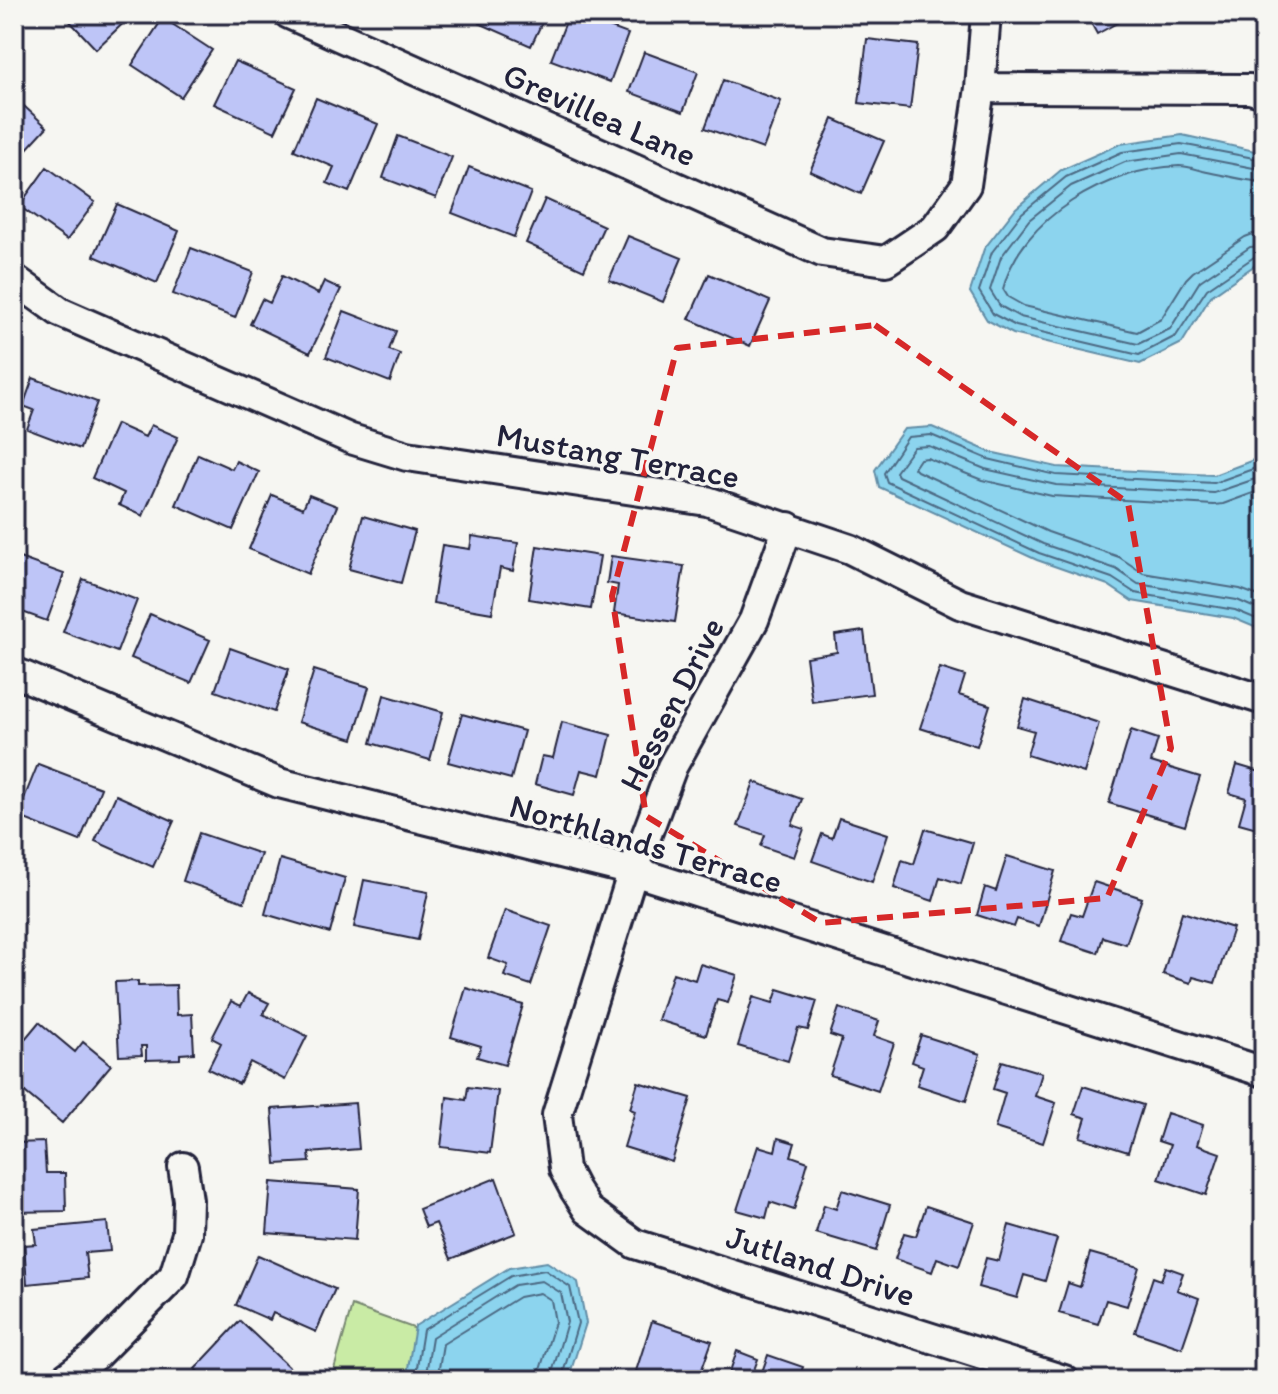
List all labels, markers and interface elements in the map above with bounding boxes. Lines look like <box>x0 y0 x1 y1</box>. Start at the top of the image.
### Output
street label: Grevillea Lane <box>497 54 703 175</box>
street label: Mustang Terrace <box>493 414 743 497</box>
street label: Hessen Drive <box>610 610 733 798</box>
street label: Northlands Terrace <box>505 785 787 902</box>
street label: Jutland Drive <box>721 1216 920 1315</box>

